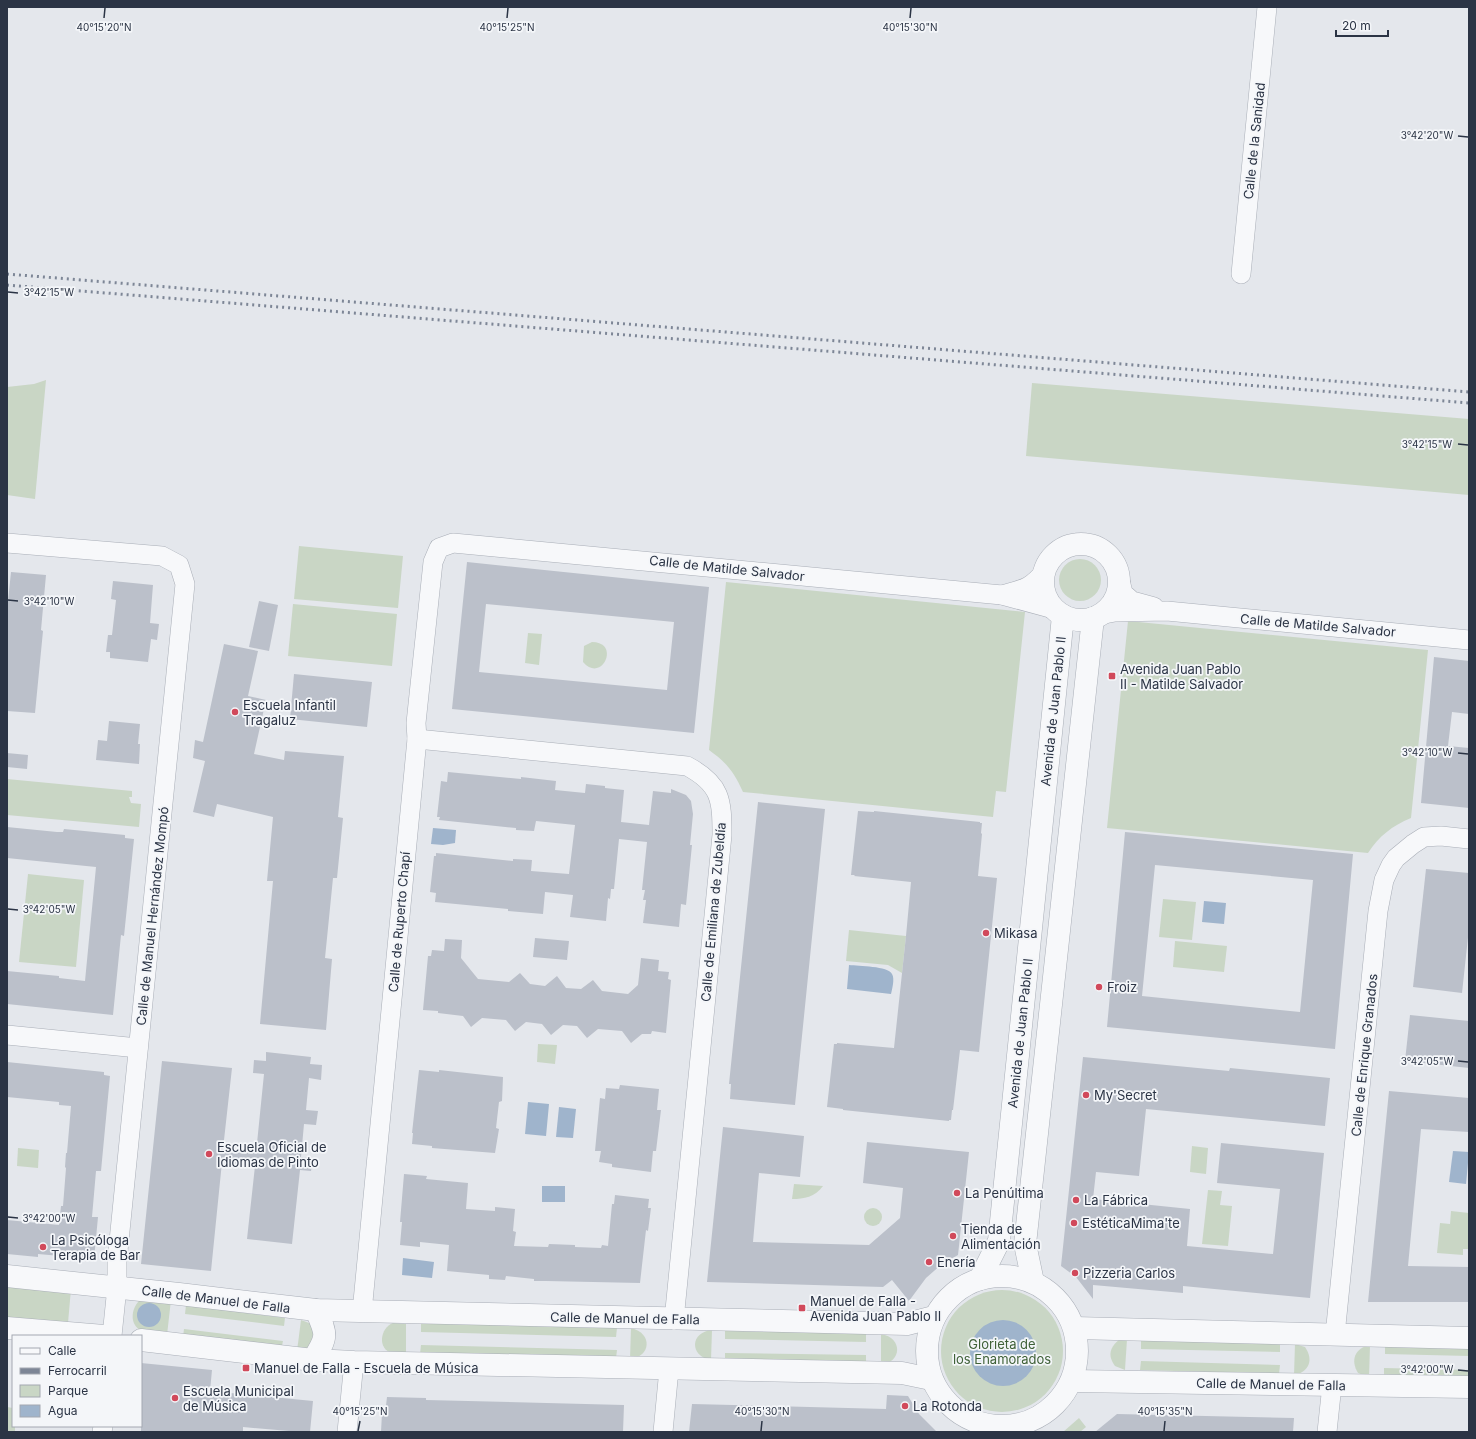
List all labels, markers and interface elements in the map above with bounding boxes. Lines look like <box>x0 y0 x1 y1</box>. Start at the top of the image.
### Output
scale bar <box>1336 12 1388 38</box>
text: 20 m <box>1342 18 1371 33</box>
text: 40°15'20"N <box>76 21 132 33</box>
text: 40°15'25"N <box>480 21 534 33</box>
text: 40°15'30"N <box>882 21 938 33</box>
street label: Calle de la Sanidad <box>1240 82 1268 200</box>
text: 3°42'20"W <box>1401 129 1453 141</box>
text: 3°42'15"W <box>24 286 74 298</box>
text: 3°42'15"W <box>1402 438 1452 450</box>
street label: Calle de Matilde Salvador <box>648 552 806 584</box>
text: 3°42'10"W <box>24 595 74 607</box>
street label: Calle de Matilde Salvador <box>1239 610 1397 640</box>
street label: Avenida de Juan Pablo II <box>1037 635 1069 787</box>
place label: Avenida Juan Pablo II - Matilde Salvador <box>1120 661 1243 692</box>
marker: Avenida Juan Pablo II - Matilde Salvador <box>1107 671 1117 681</box>
place label: Escuela Infantil Tragaluz <box>243 697 336 728</box>
marker: Escuela Infantil Tragaluz <box>230 707 240 717</box>
text: 3°42'10"W <box>1402 746 1452 758</box>
street label: Calle de Manuel Hernández Mompó <box>133 805 171 1026</box>
street label: Calle de Emiliana de Zubeldía <box>697 822 729 1002</box>
street label: Calle de Ruperto Chapí <box>385 850 413 993</box>
text: 3°42'05"W <box>23 903 75 915</box>
place label: Mikasa <box>994 925 1038 941</box>
marker: Mikasa <box>981 928 991 938</box>
street label: Avenida de Juan Pablo II <box>1004 957 1036 1109</box>
street label: Calle de Enrique Granados <box>1347 973 1381 1137</box>
place label: Froiz <box>1107 979 1137 995</box>
marker: Froiz <box>1094 982 1104 992</box>
text: 3°42'05"W <box>1401 1055 1453 1067</box>
place label: My'Secret <box>1094 1087 1157 1103</box>
marker: My'Secret <box>1081 1090 1091 1100</box>
place label: Escuela Oficial de Idiomas de Pinto <box>217 1139 327 1170</box>
marker: Escuela Oficial de Idiomas de Pinto <box>204 1149 214 1159</box>
place label: La Penúltima <box>965 1185 1044 1201</box>
marker: La Penúltima <box>952 1188 962 1198</box>
place label: La Fábrica <box>1084 1192 1148 1208</box>
marker: La Fábrica <box>1071 1195 1081 1205</box>
text: 3°42'00"W <box>23 1212 76 1224</box>
place label: EstéticaMima'te <box>1082 1215 1180 1231</box>
marker: EstéticaMima'te <box>1069 1218 1079 1228</box>
place label: Tienda de Alimentación <box>961 1221 1041 1252</box>
marker: Tienda de Alimentación <box>948 1231 958 1241</box>
place label: La Psicóloga Terapia de Bar <box>51 1232 140 1263</box>
marker: La Psicóloga Terapia de Bar <box>38 1242 48 1252</box>
place label: Enería <box>937 1254 976 1270</box>
marker: Enería <box>924 1257 934 1267</box>
place label: Pizzeria Carlos <box>1083 1265 1175 1281</box>
marker: Pizzeria Carlos <box>1070 1268 1080 1278</box>
street label: Calle de Manuel de Falla <box>141 1282 291 1316</box>
place label: Manuel de Falla - Avenida Juan Pablo II <box>810 1293 941 1324</box>
marker: Manuel de Falla - Avenida Juan Pablo II <box>797 1303 807 1313</box>
street label: Calle de Manuel de Falla <box>550 1309 700 1327</box>
legend <box>12 1335 142 1427</box>
park label: Glorieta de los Enamorados <box>953 1336 1051 1367</box>
text: Calle <box>48 1343 76 1358</box>
place label: Manuel de Falla - Escuela de Música <box>254 1360 479 1376</box>
text: Ferrocarril <box>48 1363 107 1378</box>
marker: Manuel de Falla - Escuela de Música <box>241 1363 251 1373</box>
text: 3°42'00"W <box>1401 1363 1454 1375</box>
street label: Calle de Manuel de Falla <box>1196 1375 1346 1393</box>
text: Parque <box>48 1383 88 1398</box>
place label: Escuela Municipal de Música <box>183 1383 294 1414</box>
marker: Escuela Municipal de Música <box>170 1393 180 1403</box>
place label: La Rotonda <box>913 1398 982 1414</box>
marker: La Rotonda <box>900 1401 910 1411</box>
text: Agua <box>48 1403 77 1418</box>
text: 40°15'25"N <box>333 1405 387 1417</box>
text: 40°15'30"N <box>734 1405 790 1417</box>
text: 40°15'35"N <box>1138 1405 1192 1417</box>

